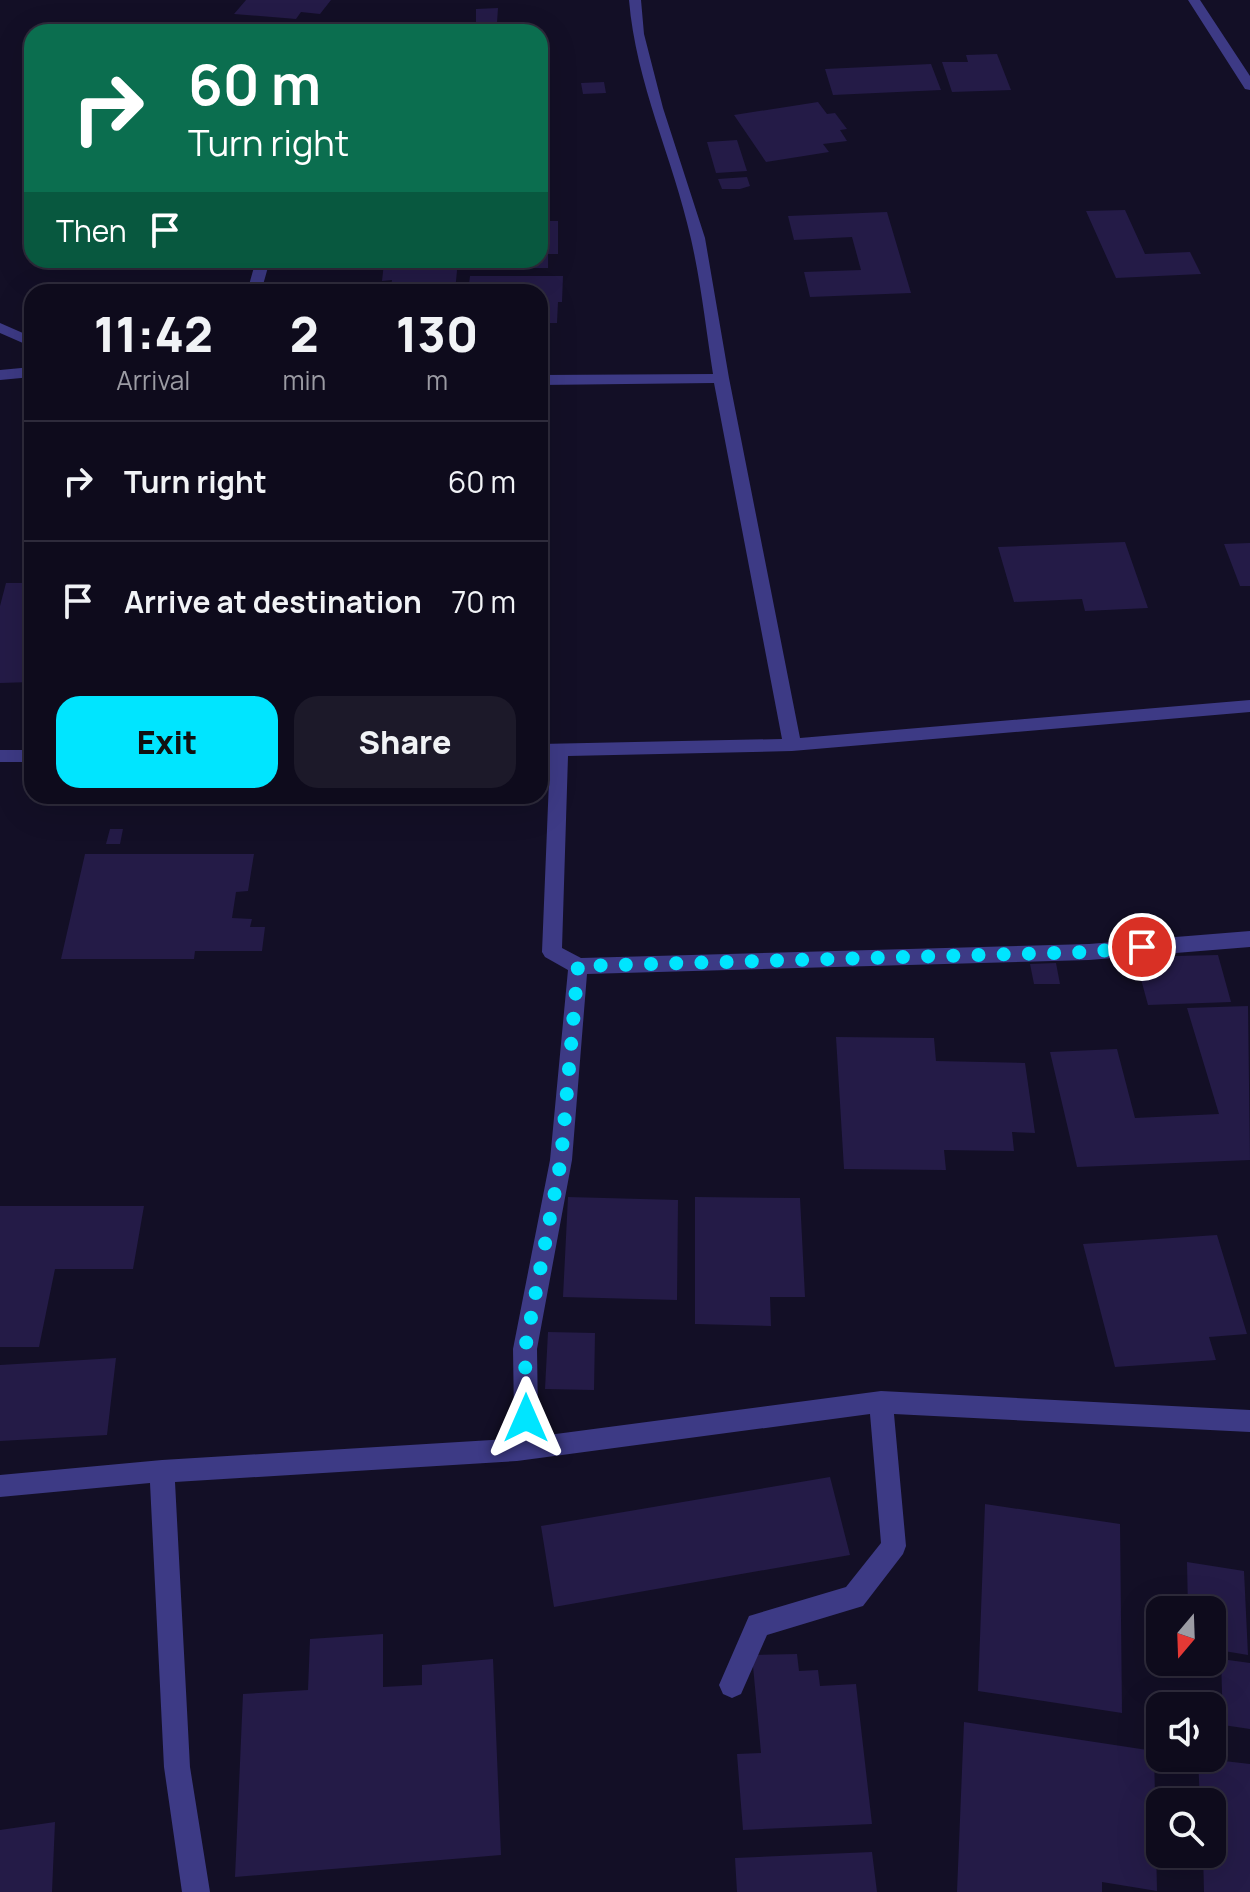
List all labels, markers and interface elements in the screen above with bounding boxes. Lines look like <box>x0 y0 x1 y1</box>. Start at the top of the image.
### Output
text: 60 m <box>188 45 321 122</box>
icon: right <box>56 56 160 160</box>
text: Turn right <box>188 118 349 167</box>
icon: arrive <box>143 208 187 252</box>
text: Then <box>56 210 127 251</box>
text: 11:42 <box>94 301 213 366</box>
text: 2 <box>290 301 319 366</box>
text: 130 <box>396 301 478 366</box>
text: Arrival <box>116 362 190 398</box>
text: min <box>283 362 326 398</box>
text: m <box>426 362 448 398</box>
icon: right <box>56 459 100 503</box>
text: Turn right <box>124 461 267 502</box>
text: 60 m <box>448 461 516 502</box>
icon: arrive <box>56 579 100 623</box>
text: Arrive at destination <box>124 581 422 622</box>
text: 70 m <box>451 581 516 622</box>
button: Exit <box>56 696 278 788</box>
button: Share <box>294 696 516 788</box>
pin <box>1108 913 1176 981</box>
icon: arrive <box>1120 925 1164 969</box>
position arrow <box>484 1376 568 1460</box>
north arrow <box>1146 1596 1226 1676</box>
map controls <box>1146 1596 1226 1868</box>
button: sound <box>1146 1692 1226 1772</box>
button: search <box>1146 1788 1226 1868</box>

